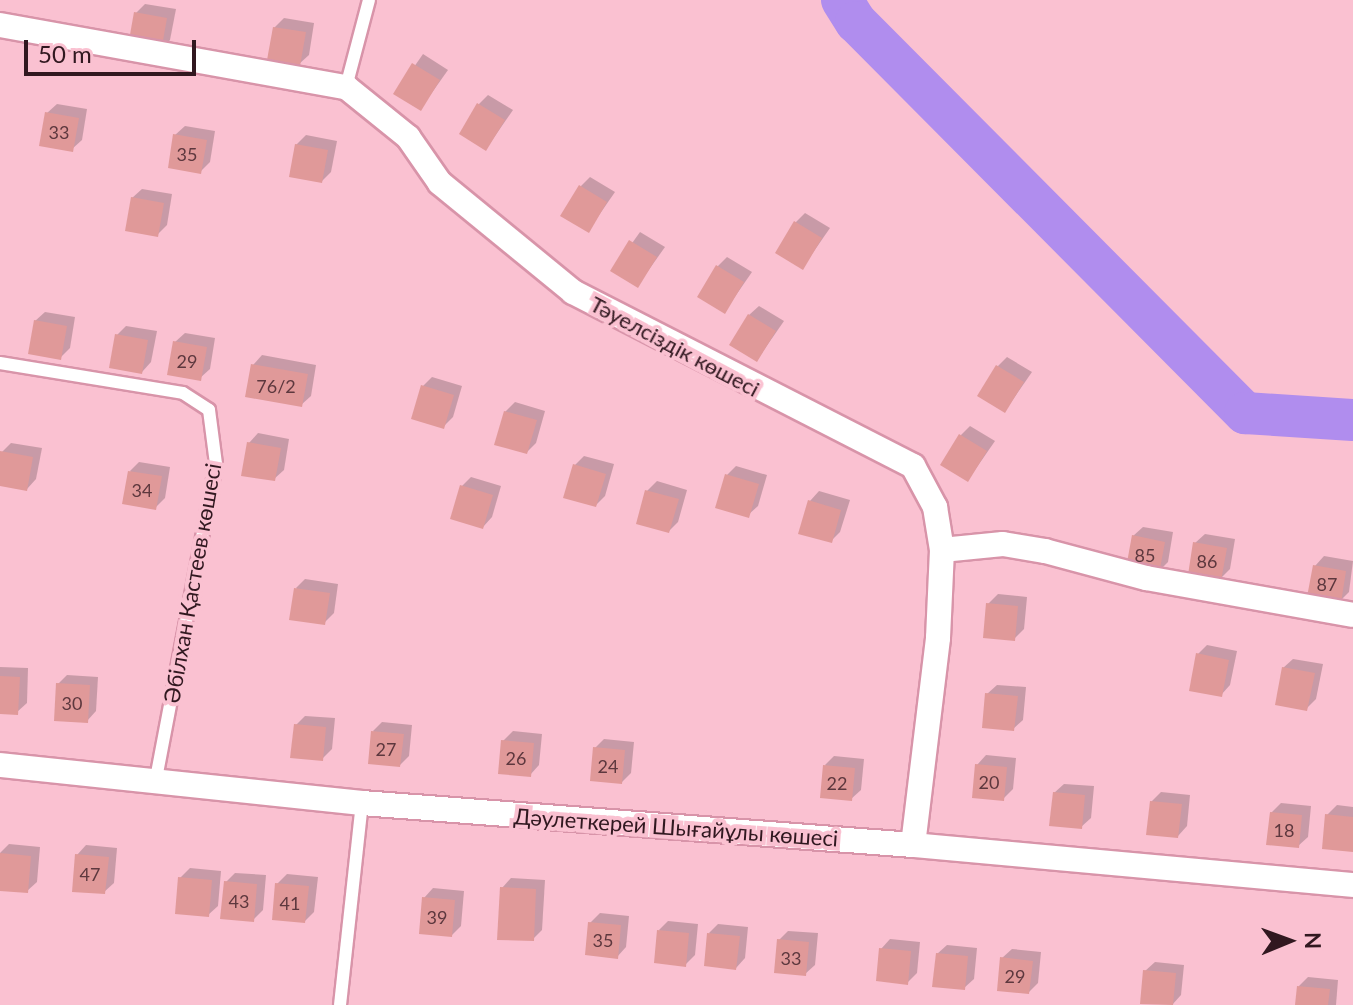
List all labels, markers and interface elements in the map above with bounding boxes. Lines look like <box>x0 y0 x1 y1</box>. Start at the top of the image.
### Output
scale bar <box>28 24 200 74</box>
text: 50 m <box>38 39 92 68</box>
house number: 33 <box>49 121 69 143</box>
house number: 35 <box>177 143 197 165</box>
street label: Тәуелсіздік көшесі <box>586 290 764 402</box>
house number: 29 <box>177 350 197 372</box>
house number: 76/2 <box>256 375 296 397</box>
street label: Әбілхан Қастеев көшесі <box>158 461 226 705</box>
house number: 34 <box>132 479 152 501</box>
house number: 85 <box>1135 544 1155 566</box>
house number: 86 <box>1197 550 1217 572</box>
house number: 87 <box>1317 573 1337 595</box>
house number: 30 <box>62 692 82 714</box>
house number: 27 <box>376 738 396 760</box>
house number: 26 <box>506 747 526 769</box>
house number: 24 <box>598 755 618 777</box>
house number: 20 <box>979 771 999 793</box>
house number: 22 <box>827 772 847 794</box>
street label: Дәулеткерей Шығайұлы көшесі <box>513 802 839 852</box>
house number: 18 <box>1274 819 1294 841</box>
house number: 47 <box>80 863 100 885</box>
house number: 43 <box>229 890 249 912</box>
house number: 41 <box>280 892 300 914</box>
north arrow <box>1249 901 1329 981</box>
house number: 39 <box>427 906 447 928</box>
house number: 35 <box>593 929 613 951</box>
text: N <box>1300 932 1327 949</box>
house number: 33 <box>781 947 801 969</box>
house number: 29 <box>1005 965 1025 987</box>

